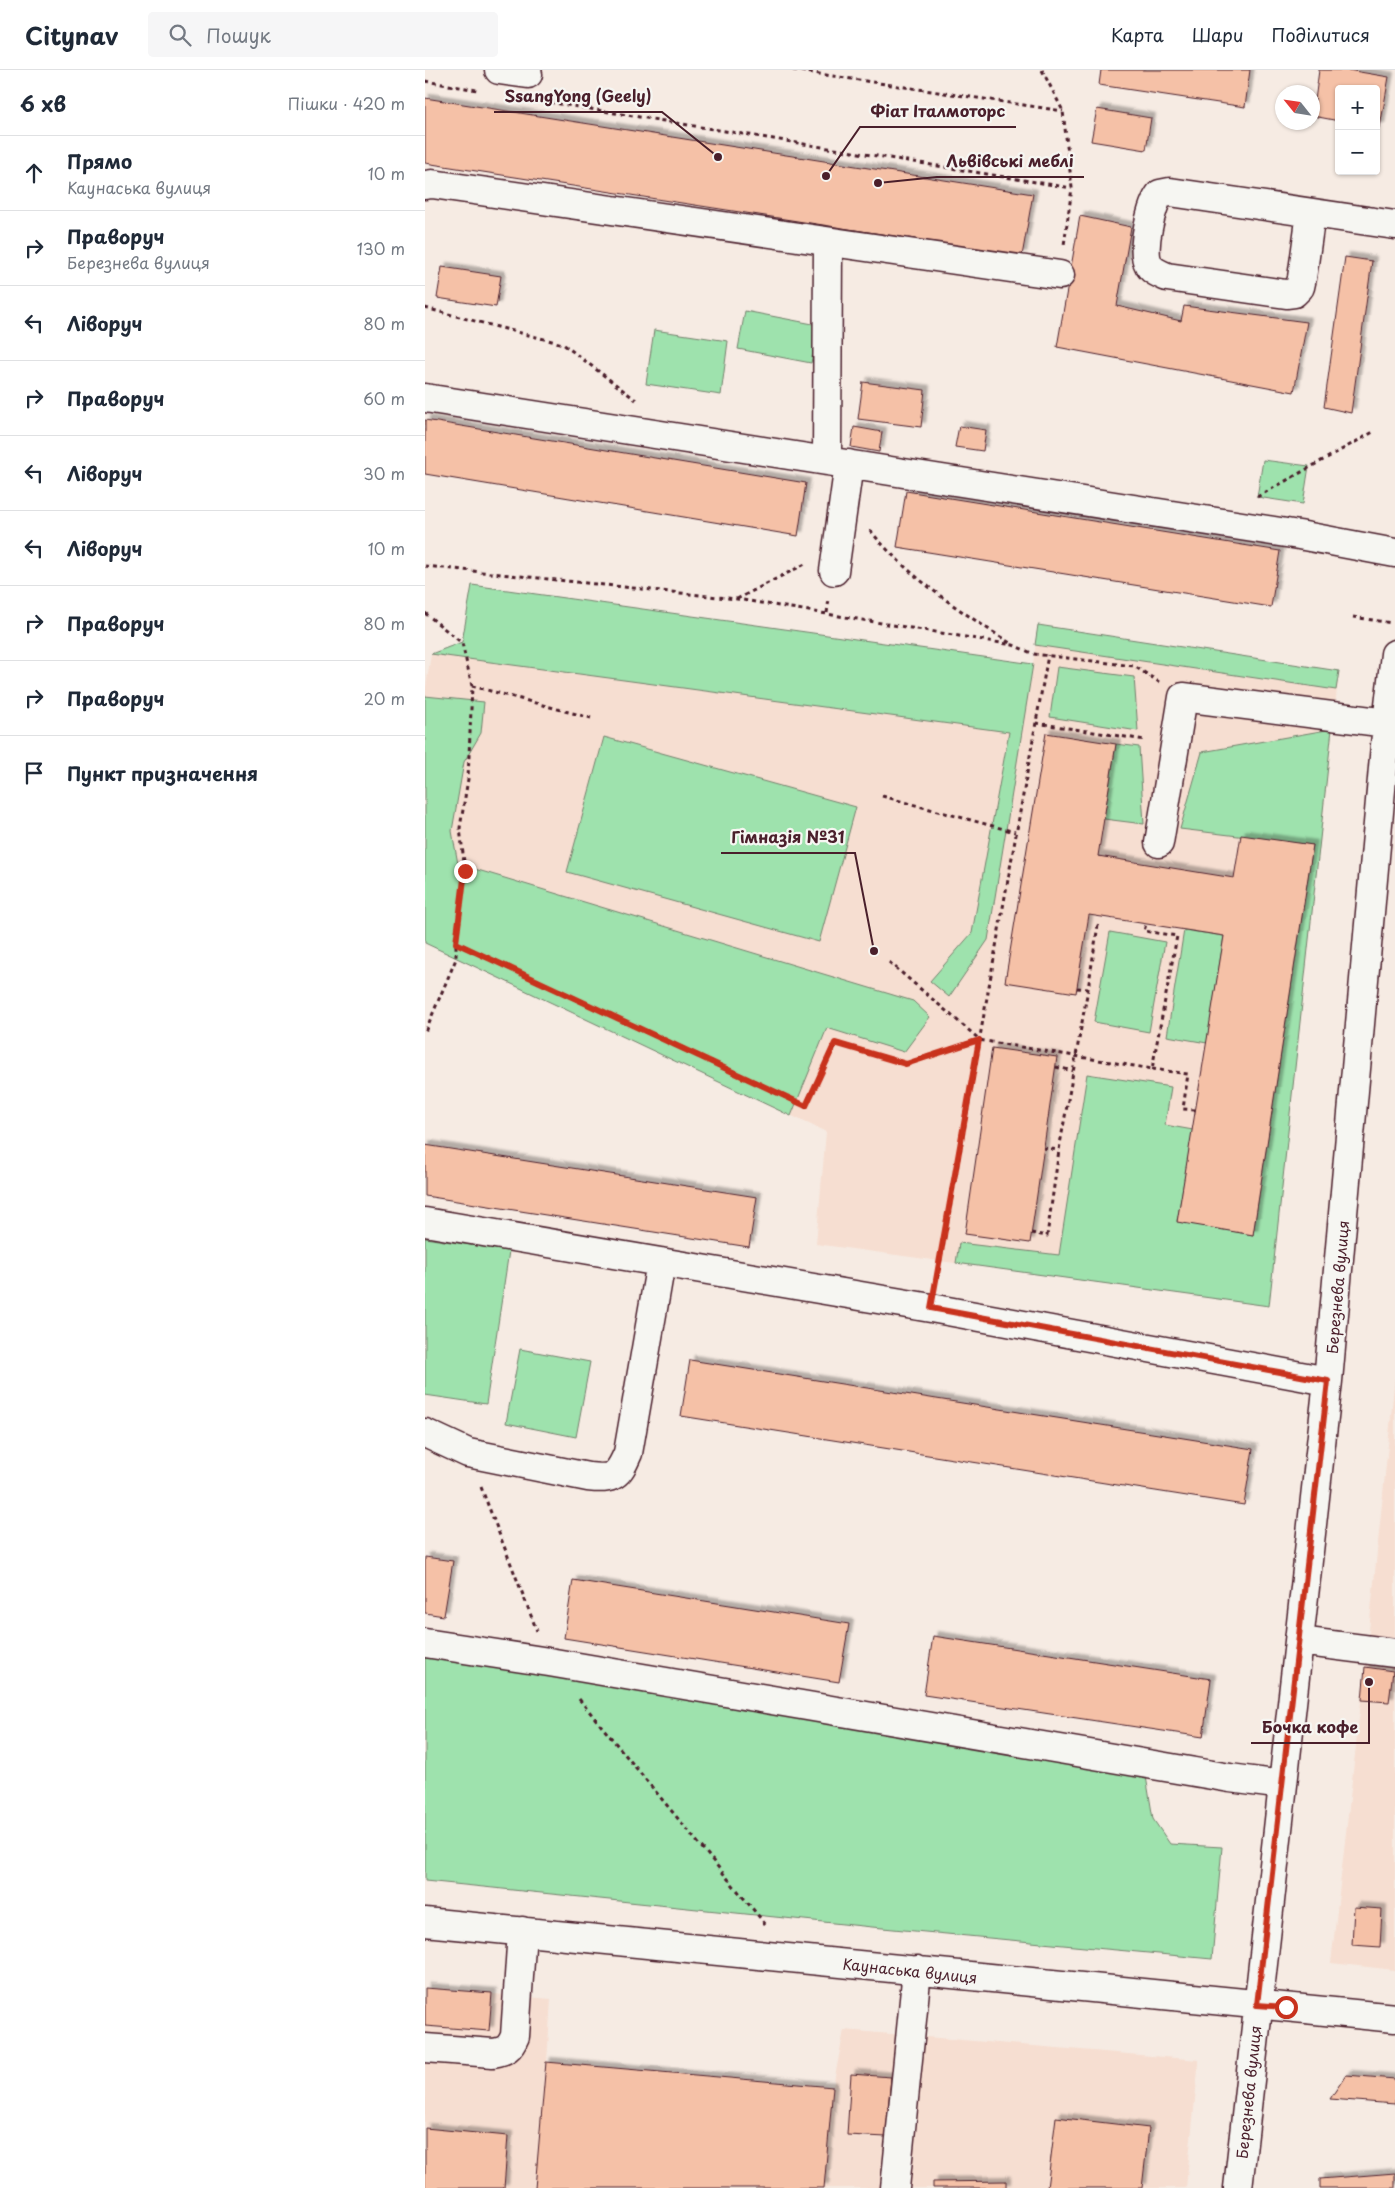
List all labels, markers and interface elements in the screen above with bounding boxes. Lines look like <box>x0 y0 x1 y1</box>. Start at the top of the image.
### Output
search box <box>148 12 498 57</box>
text: Citynav <box>25 17 118 53</box>
icon: search <box>166 21 194 49</box>
text: Пошук <box>206 21 271 49</box>
text: Карта <box>1111 21 1164 48</box>
text: Шари <box>1192 21 1244 48</box>
text: Поділитися <box>1272 21 1370 48</box>
callout: SsangYong (Geely) <box>494 81 662 112</box>
text: SsangYong (Geely) <box>504 83 652 107</box>
north arrow <box>1275 85 1320 130</box>
map controls <box>1335 85 1380 175</box>
button: + <box>1335 85 1380 130</box>
text: 6 хв <box>20 87 66 119</box>
text: Пішки · 420 m <box>288 91 405 115</box>
callout: Фіат Італмоторс <box>860 96 1016 127</box>
text: Фіат Італмоторс <box>871 98 1006 122</box>
button: − <box>1335 130 1380 175</box>
callout: Львівські меблі <box>937 146 1084 177</box>
text: Прямо <box>67 147 132 175</box>
text: Львівські меблі <box>946 148 1074 172</box>
icon: ahead <box>20 159 48 187</box>
text: 10 m <box>368 161 405 185</box>
text: Каунаська вулиця <box>67 175 211 199</box>
text: Праворуч <box>67 222 164 250</box>
icon: right <box>20 234 48 262</box>
text: 130 m <box>357 236 405 260</box>
text: Березнева вулиця <box>67 250 210 274</box>
icon: left <box>20 309 48 337</box>
text: Ліворуч <box>67 309 143 337</box>
text: 80 m <box>363 311 405 335</box>
icon: right <box>20 384 48 412</box>
text: Праворуч <box>67 384 164 412</box>
text: 60 m <box>363 386 405 410</box>
icon: left <box>20 459 48 487</box>
text: Ліворуч <box>67 459 143 487</box>
text: 30 m <box>363 461 405 485</box>
icon: left <box>20 534 48 562</box>
text: Ліворуч <box>67 534 143 562</box>
text: 10 m <box>368 536 405 560</box>
icon: right <box>20 609 48 637</box>
text: Праворуч <box>67 609 164 637</box>
text: 80 m <box>363 611 405 635</box>
icon: right <box>20 684 48 712</box>
text: Праворуч <box>67 684 164 712</box>
text: 20 m <box>364 686 405 710</box>
icon: arrive <box>20 759 48 787</box>
text: Пункт призначення <box>67 759 258 787</box>
callout: Гімназія №31 <box>721 822 855 853</box>
text: Гімназія №31 <box>731 824 845 848</box>
route end <box>454 860 477 883</box>
street label: Березнева вулиця <box>1320 1219 1354 1355</box>
callout: Бочка кофе <box>1251 1712 1369 1743</box>
text: Бочка кофе <box>1262 1714 1358 1738</box>
street label: Каунаська вулиця <box>842 1951 978 1989</box>
route start <box>1275 1996 1298 2019</box>
street label: Березнева вулиця <box>1230 2024 1266 2160</box>

